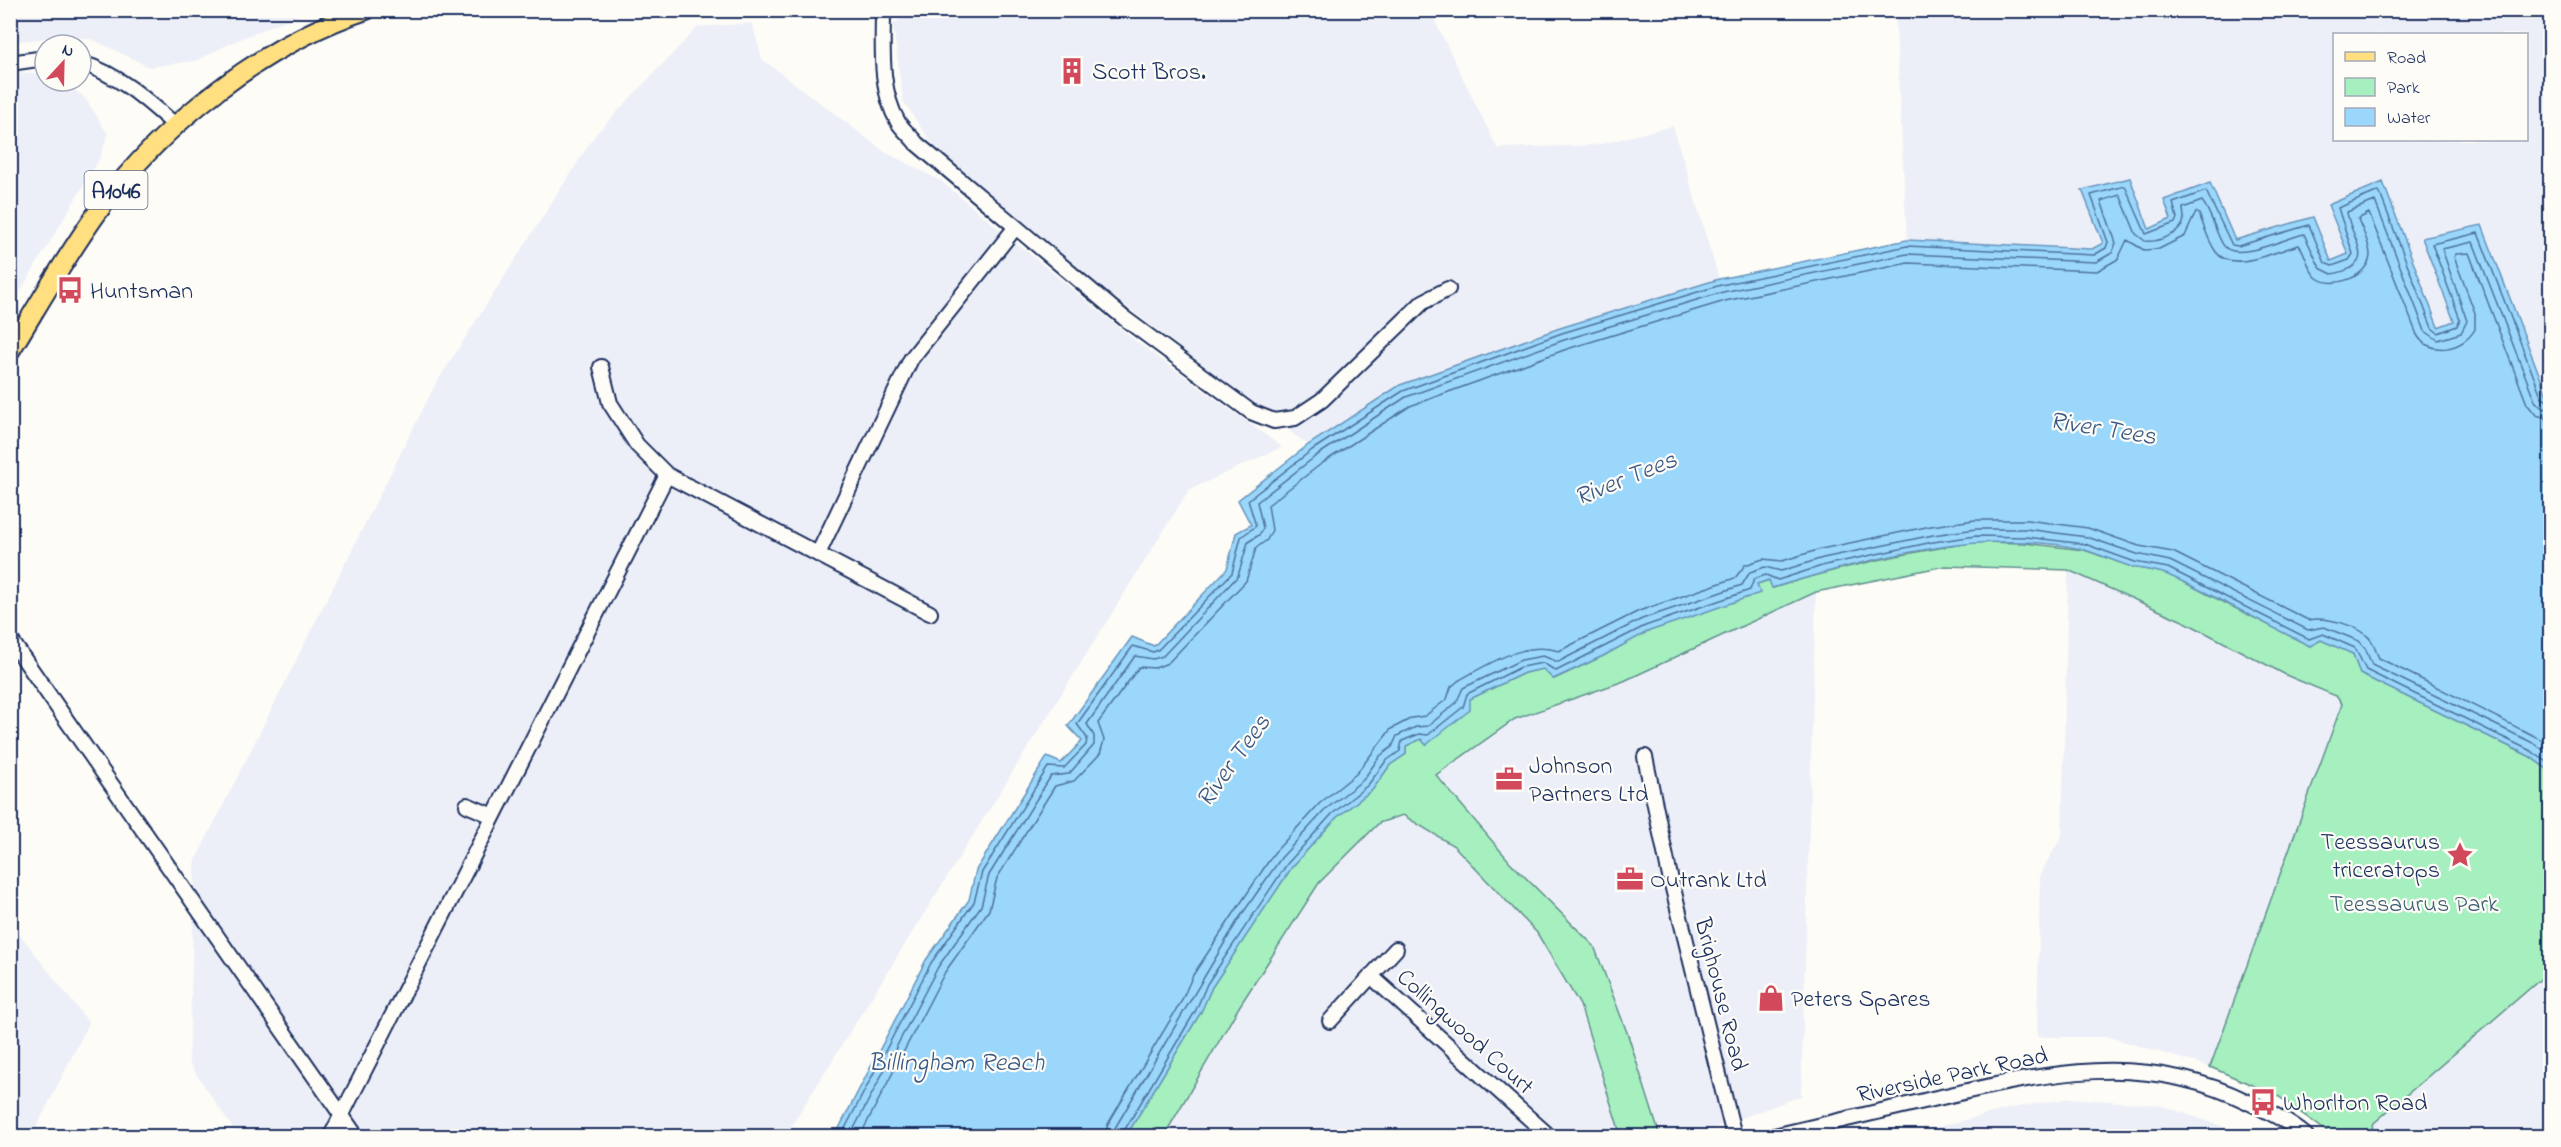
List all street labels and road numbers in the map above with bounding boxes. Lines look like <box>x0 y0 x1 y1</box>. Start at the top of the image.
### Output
road number: A1046 <box>84 171 148 209</box>
street label: Brighouse Road <box>1683 913 1756 1075</box>
street label: Collingwood Court <box>1388 961 1541 1104</box>
street label: Riverside Park Road <box>1854 1039 2052 1114</box>

